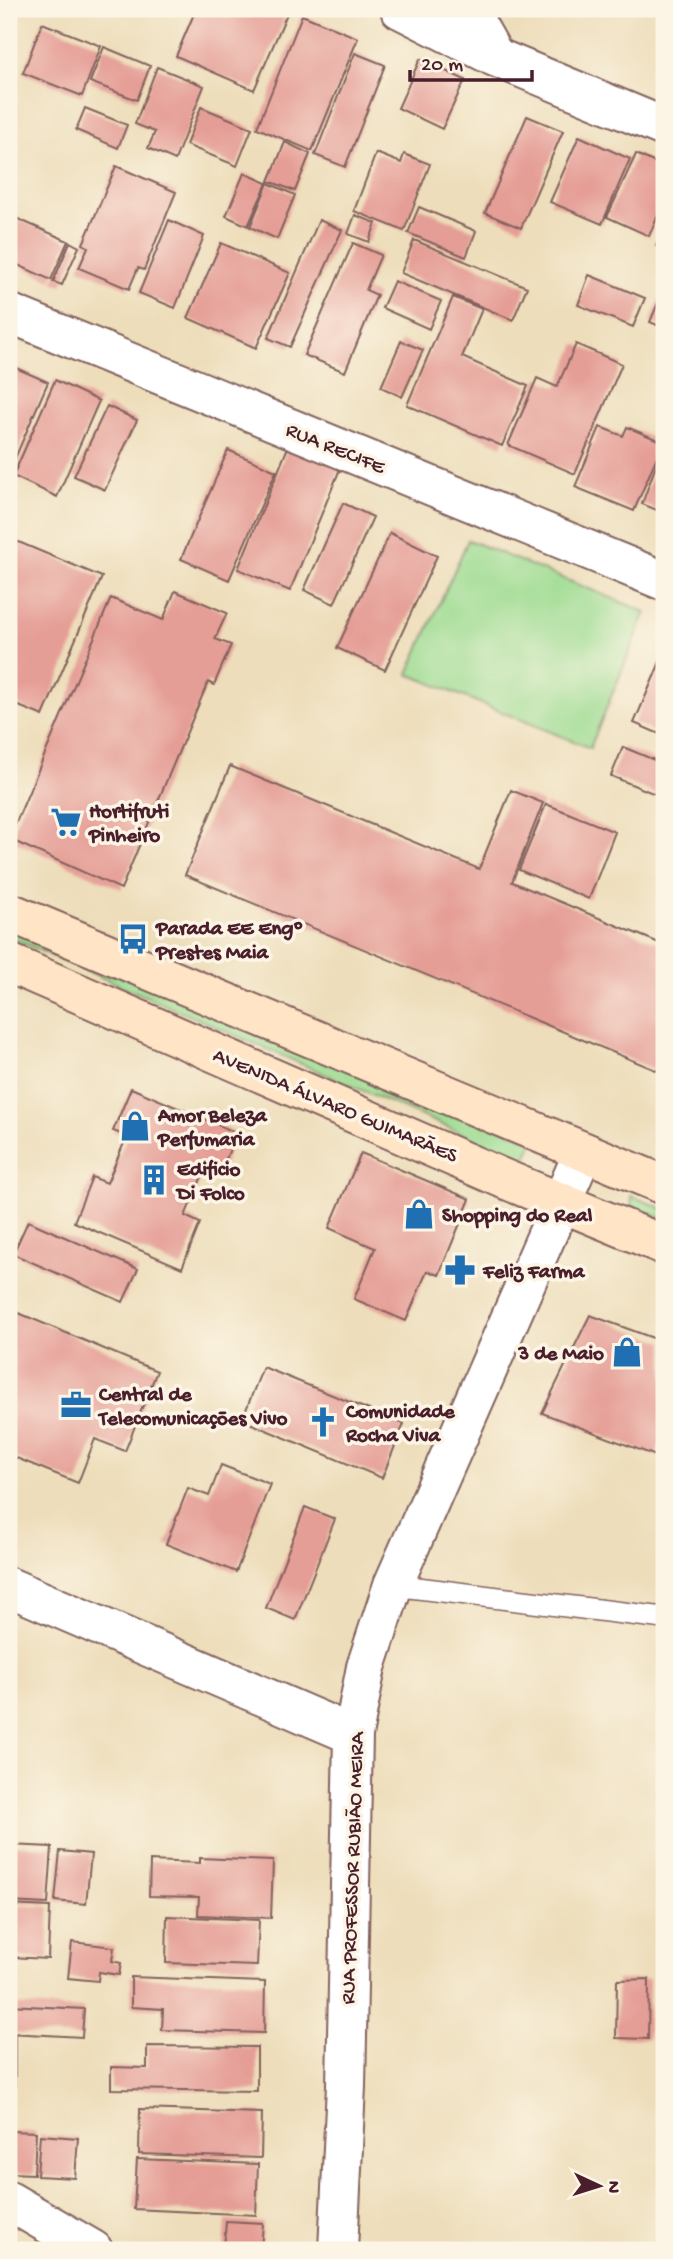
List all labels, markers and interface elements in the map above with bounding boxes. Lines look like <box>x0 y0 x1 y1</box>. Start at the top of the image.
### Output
scale bar <box>410 38 533 82</box>
text: 20 m <box>421 54 463 79</box>
street label: RUA RECIFE <box>281 419 389 482</box>
place label: Hortifruti Pinheiro <box>88 801 169 850</box>
supermarket icon: Hortifruti Pinheiro <box>49 805 83 839</box>
place label: Parada EE Engº Prestes Maia <box>155 918 303 967</box>
bus stop icon: Parada EE Engº Prestes Maia <box>116 922 150 956</box>
street label: AVENIDA ÁLVARO GUIMARÃES <box>209 1043 461 1170</box>
place label: Amor Beleza Perfumaria <box>157 1105 268 1154</box>
shop icon: Amor Beleza Perfumaria <box>118 1109 152 1143</box>
place label: Edificio Di Folco <box>175 1159 245 1208</box>
building icon: Edificio Di Folco <box>137 1163 171 1197</box>
shop icon: Shopping do Real <box>402 1197 436 1231</box>
place label: Shopping do Real <box>442 1205 593 1230</box>
pharmacy icon: Feliz Farma <box>443 1253 477 1287</box>
place label: Feliz Farma <box>482 1261 586 1286</box>
shop icon: 3 de Maio <box>610 1335 644 1369</box>
place label: 3 de Maio <box>517 1343 604 1368</box>
place label: Central de Telecomunicações Vivo <box>97 1384 288 1433</box>
office icon: Central de Telecomunicações Vivo <box>59 1388 93 1422</box>
place label: Comunidade Rocha Viva <box>345 1401 456 1450</box>
church icon: Comunidade Rocha Viva <box>306 1405 340 1439</box>
street label: RUA PROFESSOR RUBIÃO MEIRA <box>337 1730 372 2005</box>
north arrow <box>564 2150 634 2220</box>
text: N <box>601 2180 624 2194</box>

